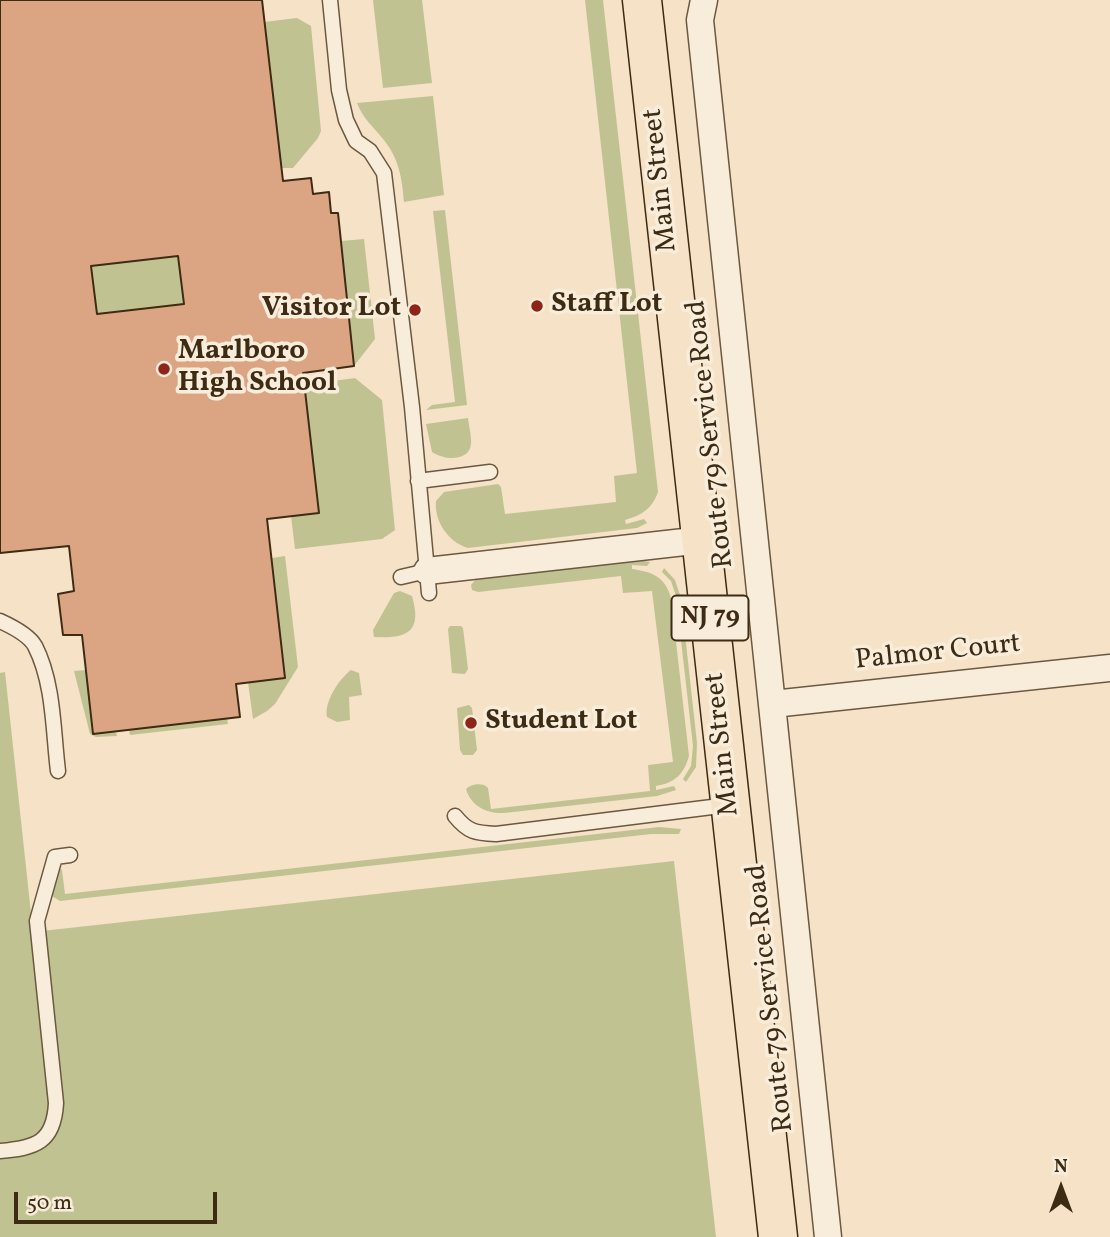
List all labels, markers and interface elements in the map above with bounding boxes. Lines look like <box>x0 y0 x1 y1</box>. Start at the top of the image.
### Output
street label: Main Street <box>638 107 686 253</box>
place label: Staff Lot <box>551 289 662 323</box>
place label: Visitor Lot <box>262 293 401 327</box>
marker: Staff Lot <box>529 298 545 314</box>
street label: Route 79 Service Road <box>681 298 743 570</box>
marker: Visitor Lot <box>407 302 423 318</box>
place label: Marlboro High School <box>178 336 336 402</box>
marker: Marlboro High School <box>156 361 172 377</box>
road number: NJ 79 <box>672 596 748 640</box>
street label: Palmor Court <box>854 629 1022 679</box>
street label: Main Street <box>700 671 748 817</box>
place label: Student Lot <box>485 706 637 740</box>
marker: Student Lot <box>463 715 479 731</box>
street label: Route 79 Service Road <box>741 862 803 1134</box>
north arrow <box>1026 1153 1096 1223</box>
text: N <box>1054 1154 1068 1180</box>
scale bar <box>18 1178 220 1222</box>
text: 50 m <box>27 1189 72 1218</box>

